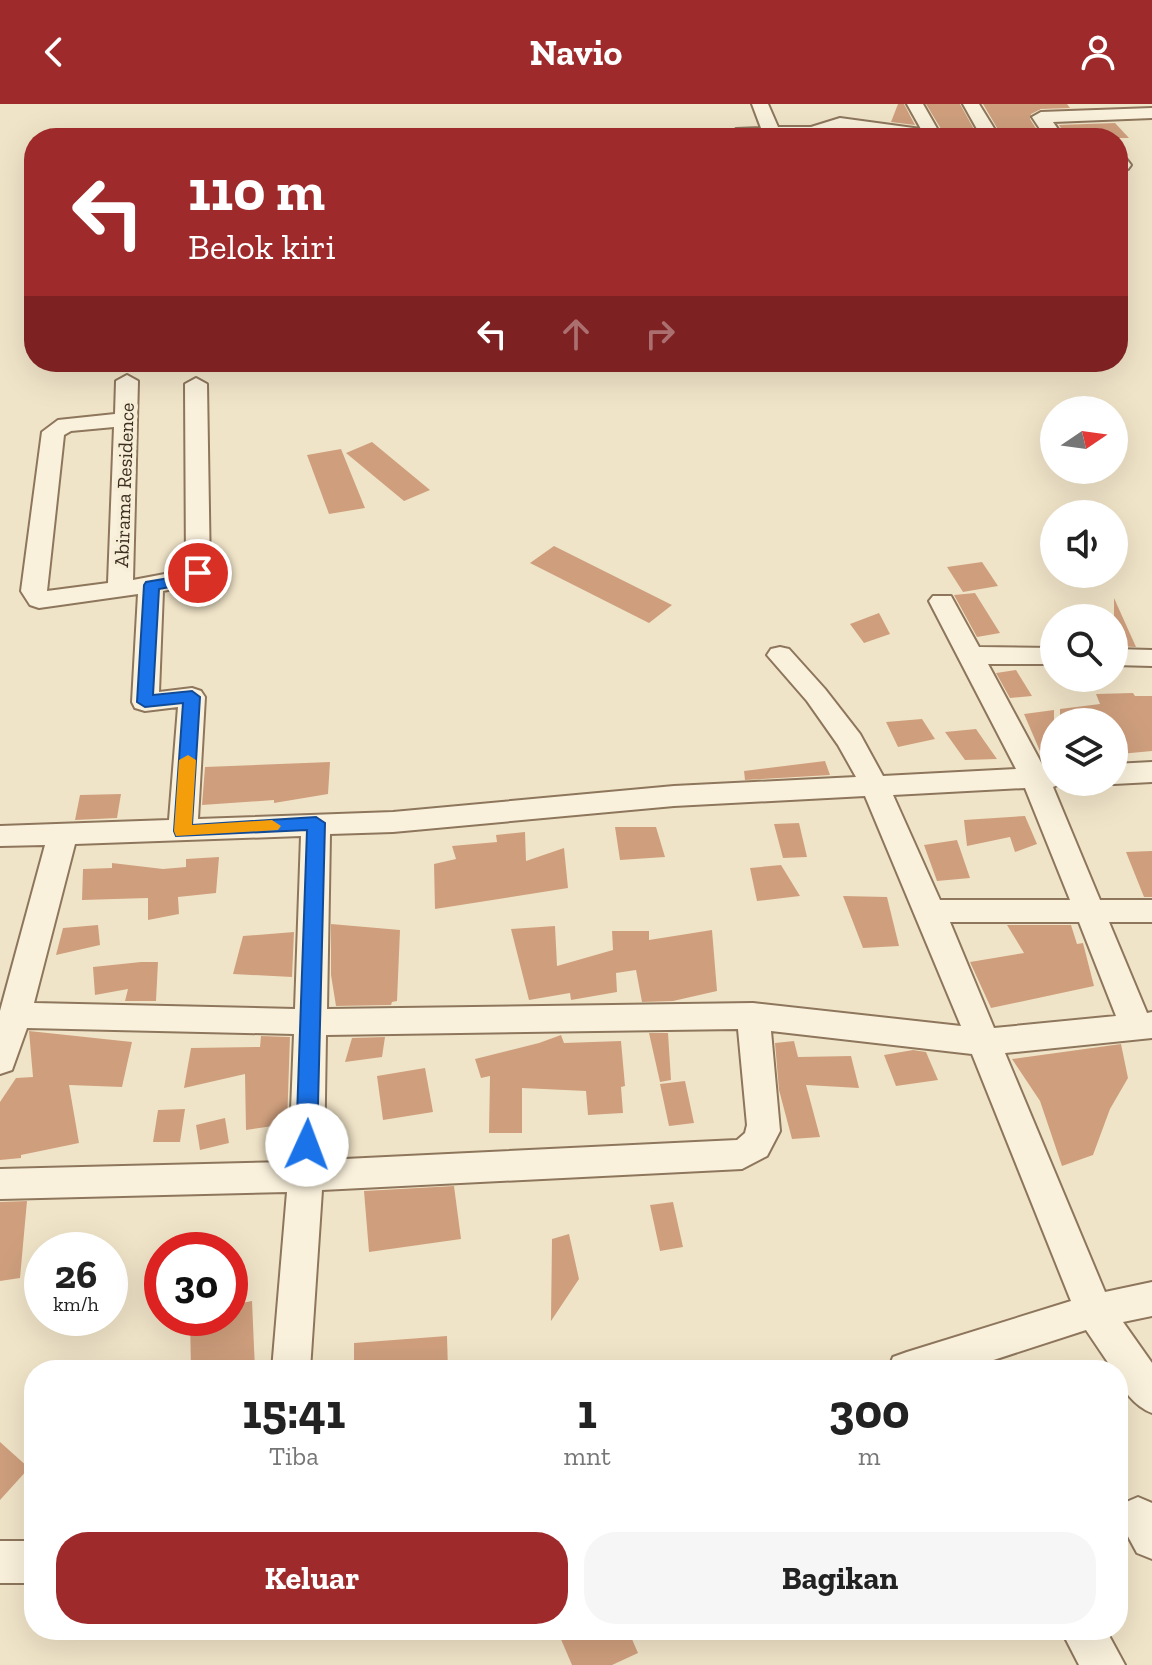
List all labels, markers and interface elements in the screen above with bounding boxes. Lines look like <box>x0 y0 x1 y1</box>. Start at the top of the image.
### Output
icon: back <box>32 30 76 74</box>
icon: person <box>1076 30 1120 74</box>
text: Navio <box>530 31 622 74</box>
text: 110 m <box>188 157 325 224</box>
icon: left <box>56 160 160 264</box>
text: Belok kiri <box>188 225 336 268</box>
icon: left <box>470 312 514 356</box>
icon: ahead <box>554 312 598 356</box>
icon: right <box>638 312 682 356</box>
north arrow <box>1040 396 1128 484</box>
map controls <box>1040 396 1128 796</box>
street label: Abirama Residence <box>109 402 139 568</box>
button: sound <box>1040 500 1128 588</box>
pin <box>164 539 232 607</box>
icon: arrive <box>176 551 220 595</box>
button: search <box>1040 604 1128 692</box>
button: layers <box>1040 708 1128 796</box>
position arrow <box>265 1103 349 1187</box>
speed limit sign: 30 <box>144 1232 248 1336</box>
text: 26 <box>55 1250 97 1298</box>
text: km/h <box>53 1292 99 1316</box>
text: 15:41 <box>242 1383 345 1440</box>
text: 1 <box>577 1383 597 1440</box>
text: 300 <box>829 1383 910 1440</box>
text: Tiba <box>269 1440 319 1472</box>
text: mnt <box>564 1440 611 1472</box>
text: m <box>858 1440 881 1472</box>
button: Keluar <box>56 1532 568 1624</box>
button: Bagikan <box>584 1532 1096 1624</box>

